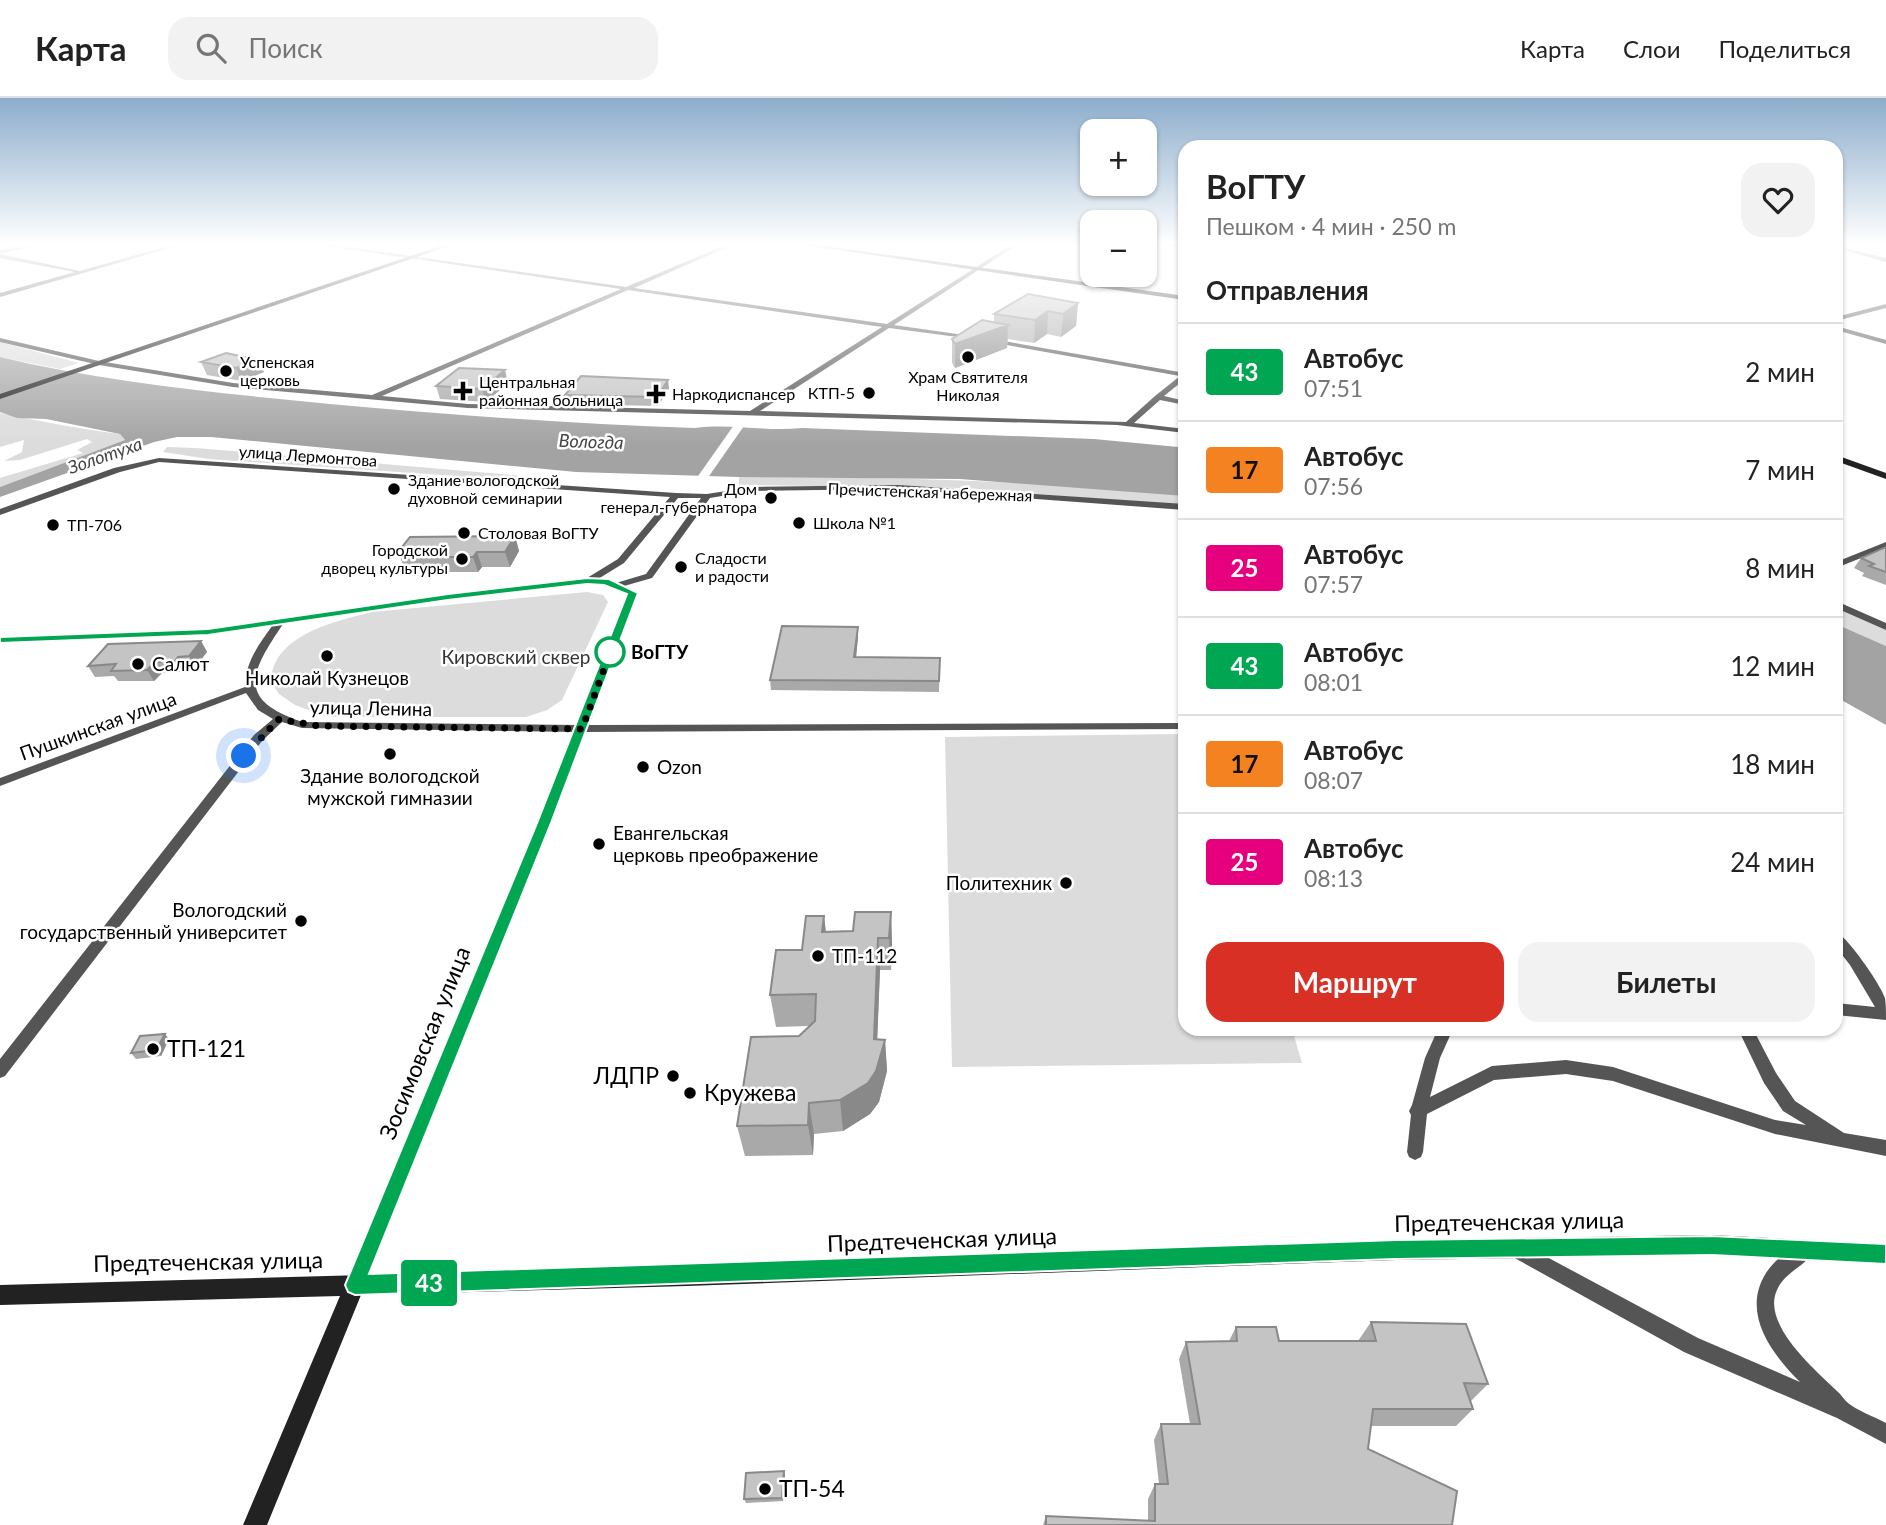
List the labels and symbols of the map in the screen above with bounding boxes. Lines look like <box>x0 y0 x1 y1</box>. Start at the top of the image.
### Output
marker: Храм Святителя Николая <box>960 349 976 365</box>
place label: Успенская церковь <box>240 352 314 389</box>
marker: Успенская церковь <box>218 363 234 379</box>
place label: Храм Святителя Николая <box>908 367 1028 404</box>
place label: Центральная районная больница <box>479 372 623 409</box>
marker: Центральная районная больница <box>453 381 473 401</box>
place label: КТП-5 <box>808 383 855 402</box>
marker: Наркодиспансер <box>646 384 666 404</box>
place label: Наркодиспансер <box>672 384 795 403</box>
marker: КТП-5 <box>861 385 877 401</box>
water label: Вологда <box>558 429 624 453</box>
water label: Золотуха <box>64 432 145 478</box>
street label: улица Лермонтова <box>238 441 378 470</box>
place label: Здание вологодской духовной семинарии <box>408 470 563 507</box>
street label: Пречистенская набережная <box>827 478 1033 505</box>
place label: Дом генерал-губернатора <box>601 479 757 516</box>
marker: Здание вологодской духовной семинарии <box>386 481 402 497</box>
marker: Дом генерал-губернатора <box>763 490 779 506</box>
place label: Школа №1 <box>813 513 896 532</box>
place label: ТП-706 <box>67 515 122 534</box>
marker: Школа №1 <box>791 515 807 531</box>
marker: ТП-706 <box>45 517 61 533</box>
place label: Столовая ВоГТУ <box>478 523 600 542</box>
marker: Столовая ВоГТУ <box>456 525 472 541</box>
place label: Городской дворец культуры <box>321 540 448 577</box>
place label: Сладости и радости <box>695 548 769 585</box>
marker: Городской дворец культуры <box>454 551 470 567</box>
marker: Сладости и радости <box>673 559 689 575</box>
marker: ВоГТУ <box>595 637 625 667</box>
place label: ВоГТУ <box>631 640 689 663</box>
park label: Кировский сквер <box>441 645 591 668</box>
marker: Николай Кузнецов <box>319 648 335 664</box>
place label: Салют <box>152 652 210 675</box>
marker: Салют <box>130 656 146 672</box>
place label: Николай Кузнецов <box>245 666 409 689</box>
street label: Пушкинская улица <box>16 686 179 765</box>
street label: улица Ленина <box>310 695 432 720</box>
your location <box>226 738 261 773</box>
marker: Здание вологодской мужской гимназии <box>382 746 398 762</box>
place label: Ozon <box>657 755 702 778</box>
marker: Ozon <box>635 759 651 775</box>
place label: Здание вологодской мужской гимназии <box>300 764 480 809</box>
place label: Евангельская церковь преображение <box>613 821 818 866</box>
marker: Евангельская церковь преображение <box>591 836 607 852</box>
place label: Политехник <box>946 871 1052 894</box>
marker: Политехник <box>1058 875 1074 891</box>
place label: Вологодский государственный университет <box>20 898 287 943</box>
marker: Вологодский государственный университет <box>293 913 309 929</box>
street label: Зосимовская улица <box>373 942 476 1143</box>
place label: ТП-112 <box>832 944 897 967</box>
marker: ТП-112 <box>810 948 826 964</box>
place label: ТП-121 <box>167 1034 246 1062</box>
marker: ТП-121 <box>145 1041 161 1057</box>
place label: ЛДПР <box>593 1061 659 1089</box>
marker: ЛДПР <box>665 1068 681 1084</box>
place label: Кружева <box>704 1078 796 1106</box>
marker: Кружева <box>682 1085 698 1101</box>
street label: Предтеченская улица <box>1394 1205 1624 1237</box>
street label: Предтеченская улица <box>827 1221 1057 1257</box>
street label: Предтеченская улица <box>93 1245 323 1277</box>
line badge: 43 <box>398 1260 460 1306</box>
place label: ТП-54 <box>779 1474 845 1502</box>
marker: ТП-54 <box>757 1481 773 1497</box>

